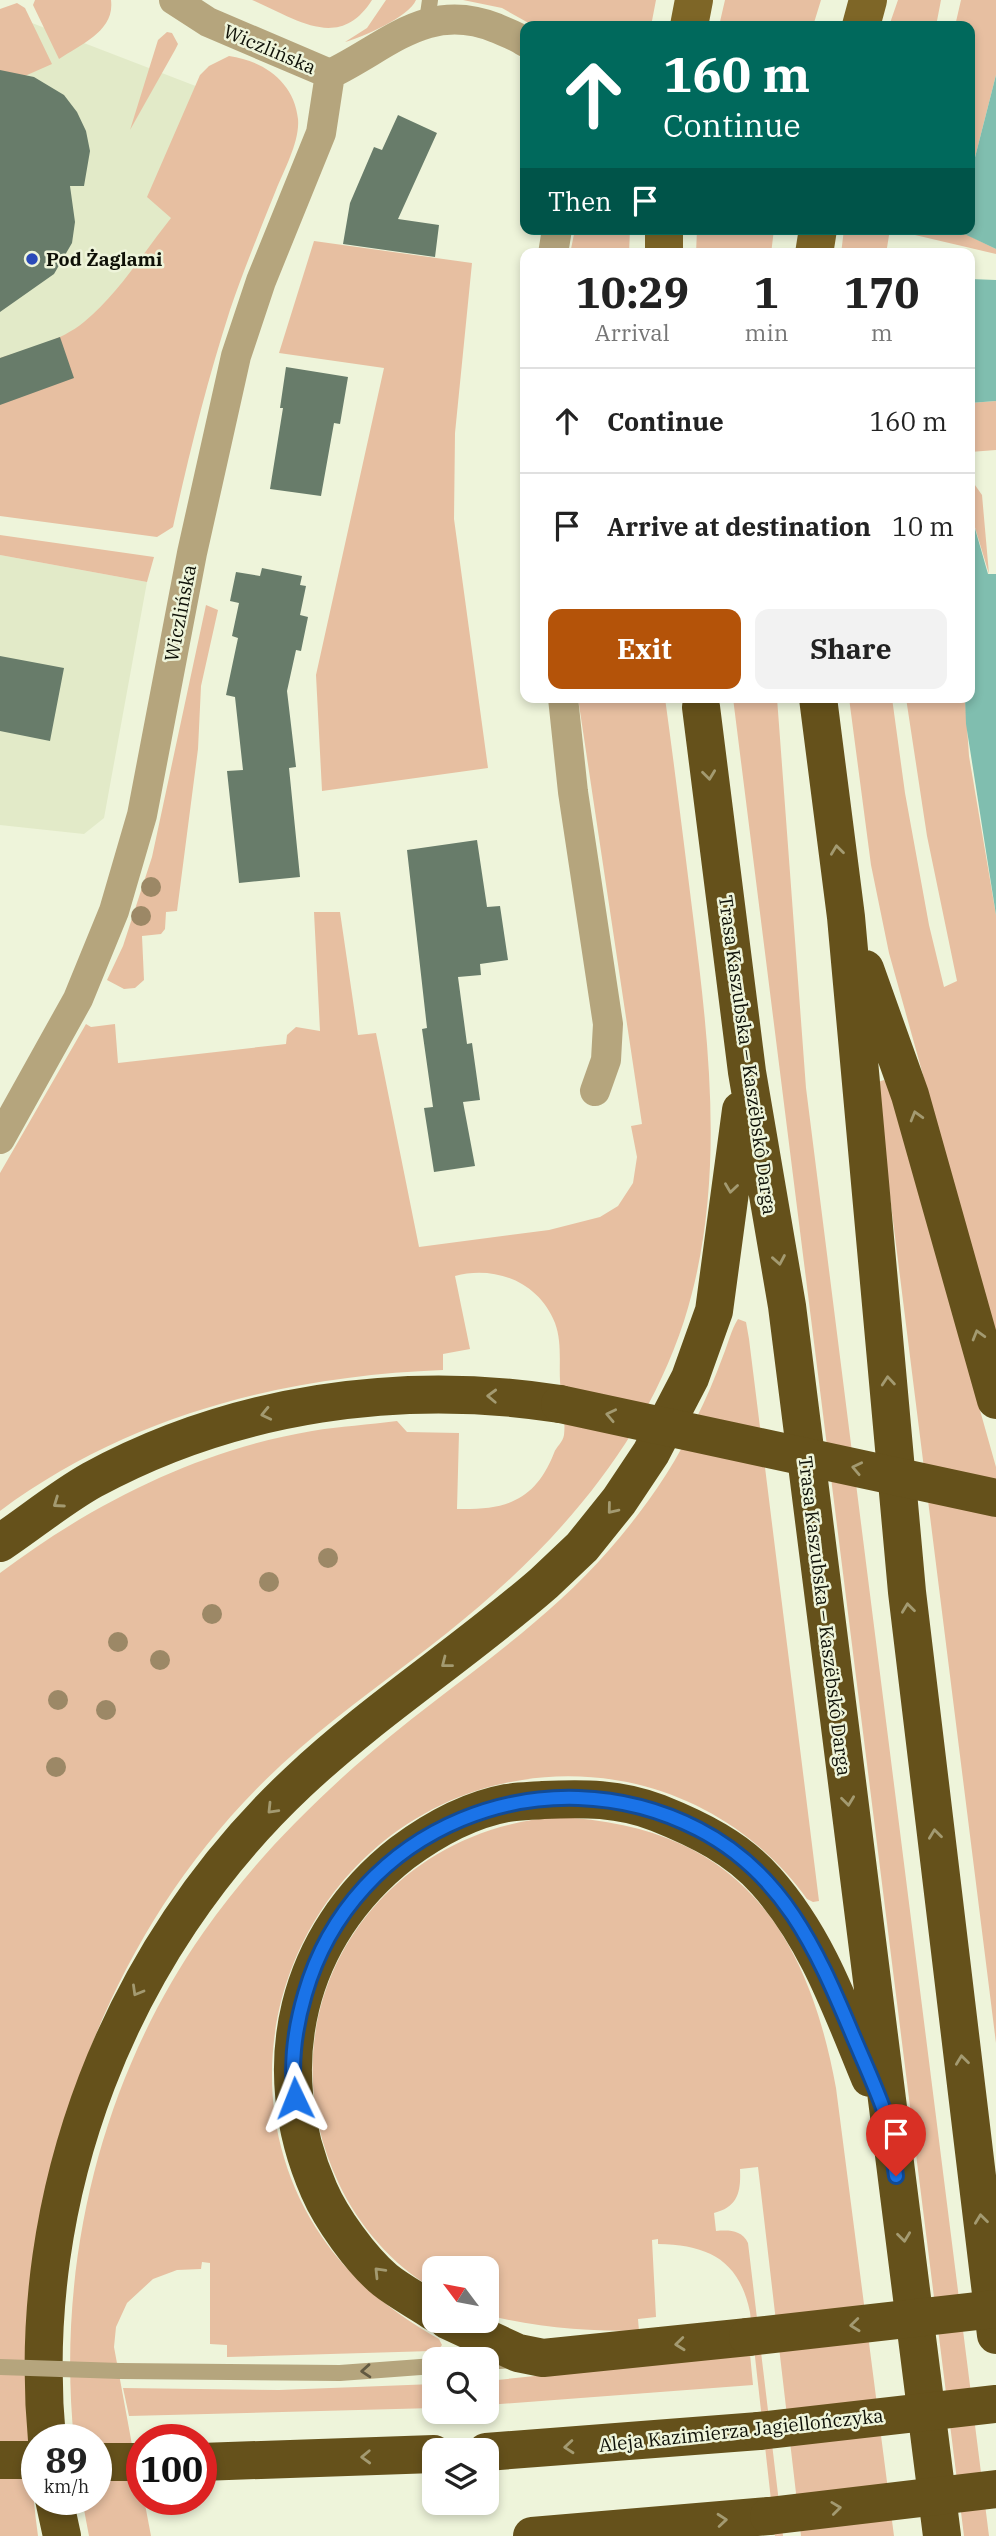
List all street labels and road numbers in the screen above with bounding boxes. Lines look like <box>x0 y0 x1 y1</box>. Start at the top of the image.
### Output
street label: Wiczlińska <box>220 19 320 79</box>
street label: Wiczlińska <box>159 563 201 663</box>
street label: Trasa Kaszubska – Kaszëbskô Darga <box>714 894 782 1216</box>
street label: Trasa Kaszubska – Kaszëbskô Darga <box>793 1455 857 1777</box>
street label: Aleja Kazimierza Jagiellończyka <box>597 2403 885 2457</box>

